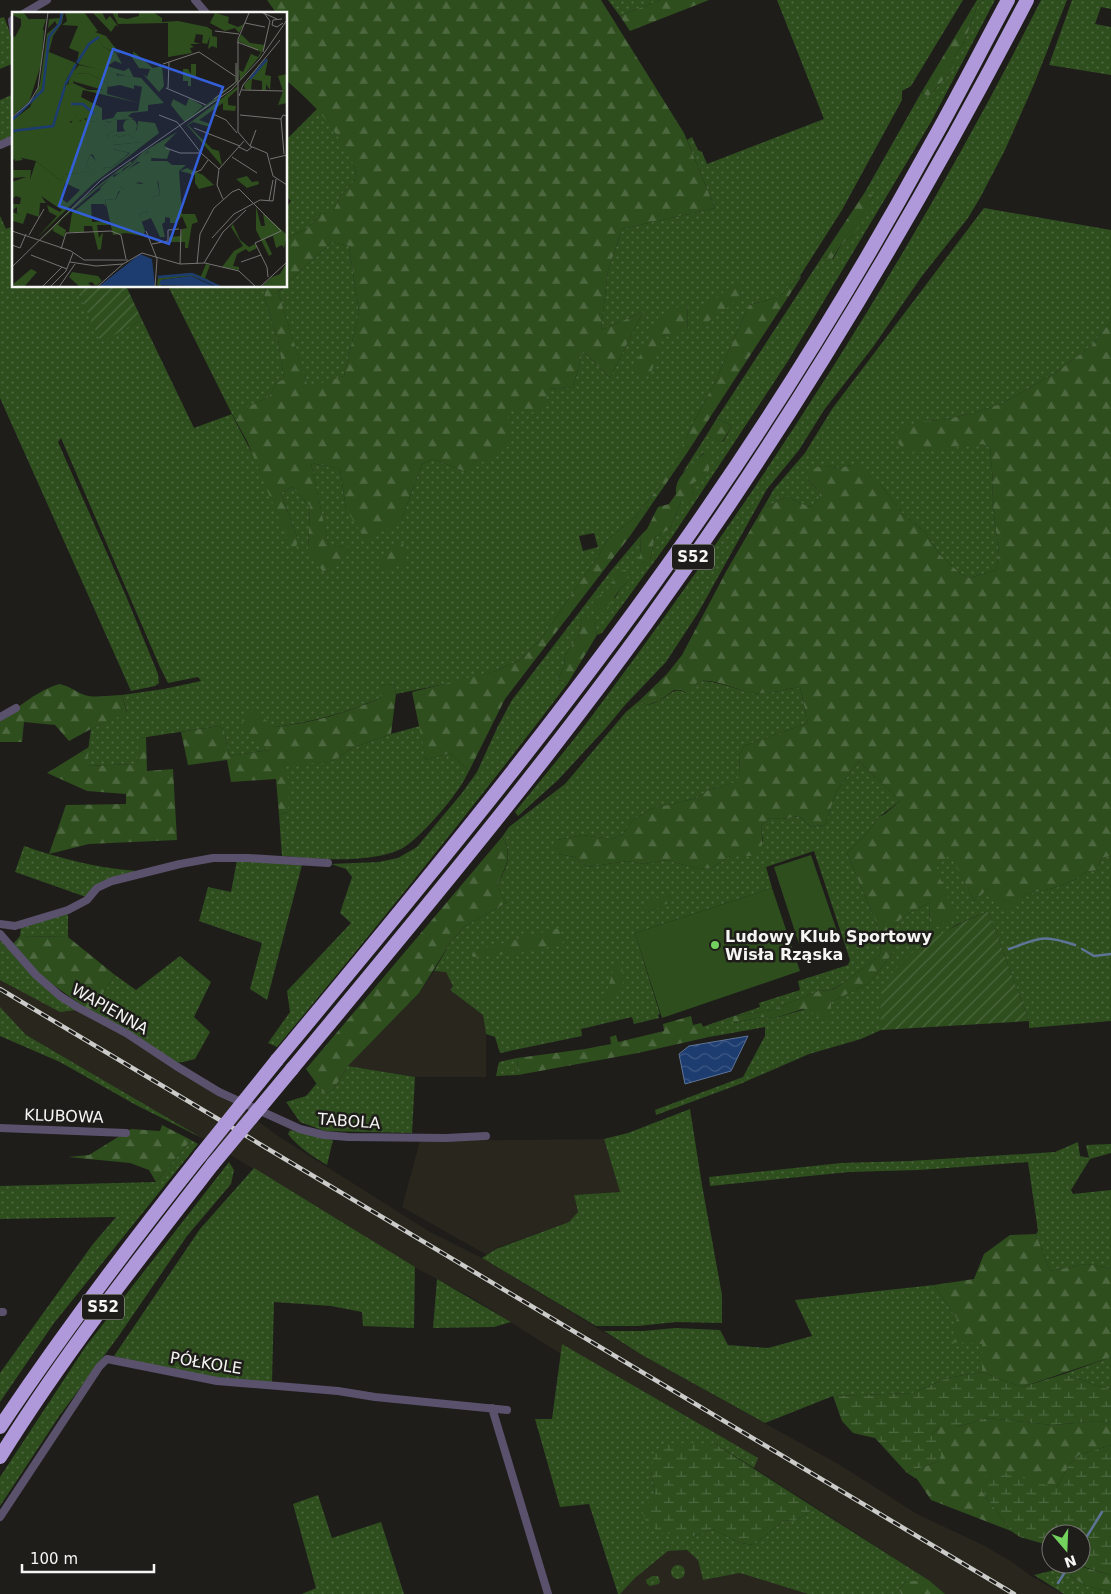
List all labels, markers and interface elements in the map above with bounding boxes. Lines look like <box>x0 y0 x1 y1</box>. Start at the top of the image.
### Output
inset map <box>12 12 288 288</box>
road number: S52 <box>672 544 714 570</box>
place label: Ludowy Klub Sportowy Wisła Rząska <box>725 927 932 964</box>
marker: Ludowy Klub Sportowy Wisła Rząska <box>709 939 721 951</box>
street label: WAPIENNA <box>68 979 152 1039</box>
street label: KLUBOWA <box>24 1105 104 1127</box>
street label: TABOLA <box>316 1109 381 1133</box>
road number: S52 <box>82 1294 124 1320</box>
street label: PÓŁKOLE <box>169 1348 243 1378</box>
north arrow <box>1041 1524 1091 1574</box>
scale bar <box>22 1542 155 1574</box>
text: 100 m <box>30 1550 78 1568</box>
text: N <box>1062 1552 1078 1571</box>

